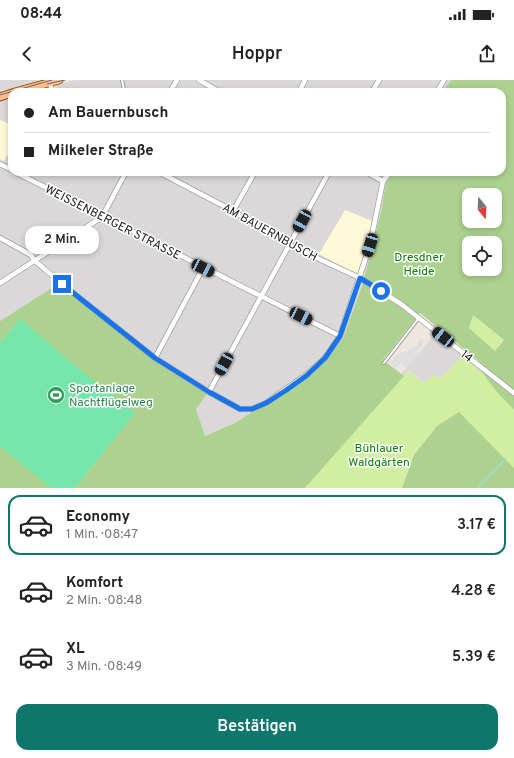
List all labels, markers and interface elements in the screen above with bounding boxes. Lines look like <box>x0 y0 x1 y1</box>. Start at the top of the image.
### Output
text: 08:44 <box>20 5 62 24</box>
icon: back <box>16 43 38 65</box>
text: Hoppr <box>232 43 282 66</box>
icon: share <box>476 43 498 65</box>
text: Am Bauernbusch <box>48 104 168 123</box>
text: Milkeler Straße <box>48 142 154 161</box>
street label: WEISSENBERGER STRASSE <box>42 182 183 264</box>
north arrow <box>462 188 502 228</box>
map controls <box>462 188 502 276</box>
street label: AM BAUERNBUSCH <box>219 200 320 266</box>
car <box>291 208 313 234</box>
callout: 2 Min. <box>25 226 99 254</box>
text: 2 Min. <box>44 232 80 248</box>
car <box>361 232 379 258</box>
button: locate <box>462 236 502 276</box>
park label: Dresdner Heide <box>394 250 444 280</box>
car <box>190 257 216 279</box>
route end <box>53 275 71 293</box>
route start <box>372 282 390 300</box>
car <box>288 305 314 327</box>
car <box>430 325 456 349</box>
street label: 14 <box>457 347 476 367</box>
car <box>213 351 235 377</box>
place label: Sportanlage Nachtflügelweg <box>69 381 153 411</box>
sports icon: Sportanlage Nachtflügelweg <box>46 385 66 405</box>
park label: Bühlauer Waldgärten <box>348 441 410 471</box>
icon: car <box>18 507 54 543</box>
text: Economy <box>66 508 130 527</box>
text: 3.17 € <box>457 516 496 535</box>
text: 1 Min. · 08:47 <box>66 527 138 543</box>
icon: car <box>18 573 54 609</box>
text: Komfort <box>66 574 123 593</box>
text: 4.28 € <box>451 582 496 601</box>
text: 2 Min. · 08:48 <box>66 593 142 609</box>
icon: car <box>18 639 54 675</box>
text: XL <box>66 640 84 659</box>
text: 5.39 € <box>452 648 496 667</box>
text: 3 Min. · 08:49 <box>66 659 142 675</box>
button: Bestätigen <box>16 704 498 750</box>

